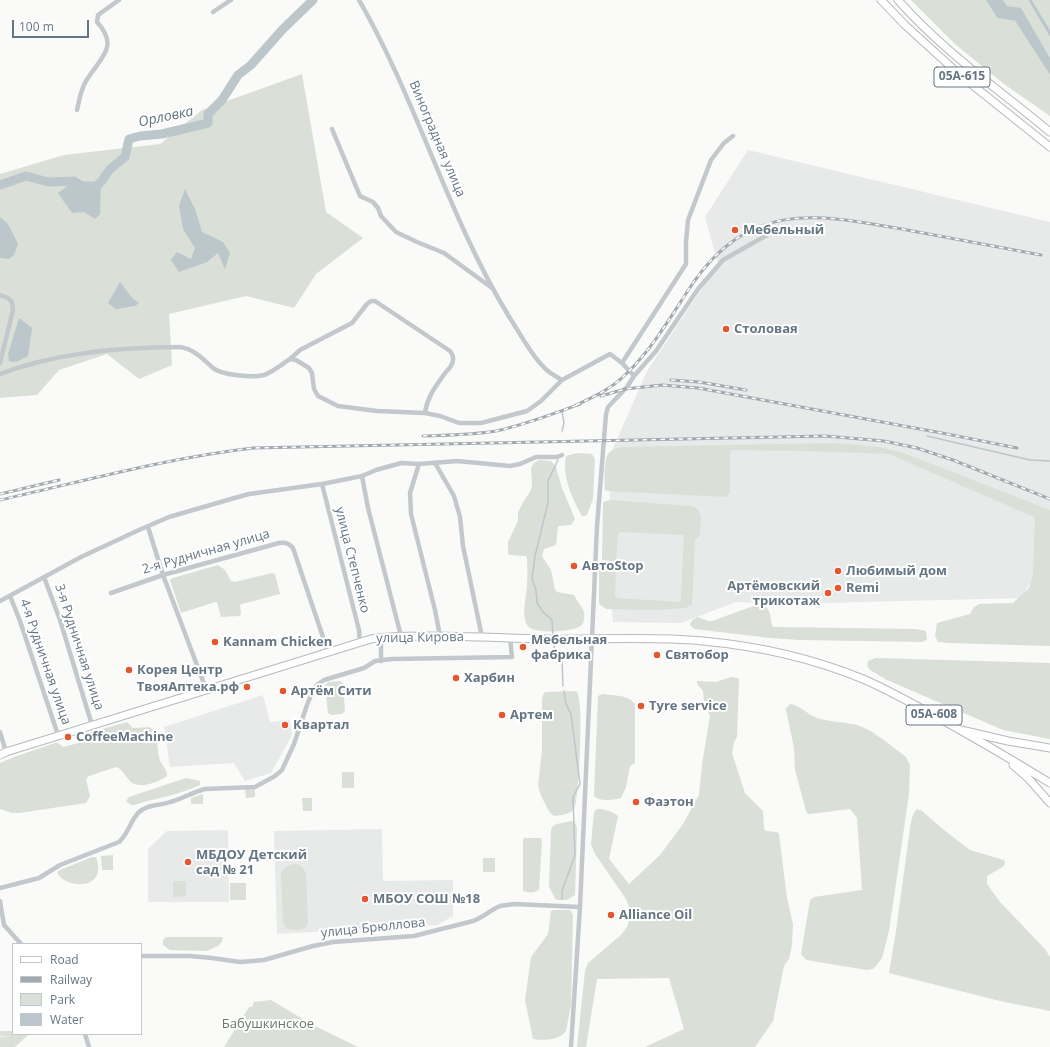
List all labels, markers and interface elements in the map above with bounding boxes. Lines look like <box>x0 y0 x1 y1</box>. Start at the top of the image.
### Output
scale bar <box>14 12 91 38</box>
text: 100 m <box>19 18 54 35</box>
road number: 05А-615 <box>934 67 990 87</box>
street label: Виноградная улица <box>405 79 469 199</box>
water label: Орловка <box>137 103 195 131</box>
place label: Мебельный <box>743 222 824 238</box>
marker: Мебельный <box>730 225 740 235</box>
place label: Столовая <box>734 321 798 337</box>
marker: Столовая <box>721 324 731 334</box>
street label: улица Степченко <box>331 505 373 615</box>
street label: 2-я Рудничная улица <box>140 526 272 578</box>
place label: АвтоStop <box>582 558 643 574</box>
marker: АвтоStop <box>569 561 579 571</box>
place label: Любимый дом <box>846 563 947 579</box>
marker: Любимый дом <box>833 566 843 576</box>
place label: Артёмовский трикотаж <box>727 578 820 609</box>
place label: Remi <box>846 580 879 596</box>
street label: 3-я Рудничная улица <box>51 582 107 712</box>
marker: Remi <box>833 583 843 593</box>
marker: Артёмовский трикотаж <box>823 588 833 598</box>
street label: 4-я Рудничная улица <box>16 597 74 727</box>
street label: улица Кирова <box>376 629 464 647</box>
place label: Мебельная фабрика <box>531 632 607 663</box>
place label: Kannam Chicken <box>223 634 332 650</box>
marker: Kannam Chicken <box>210 637 220 647</box>
marker: Мебельная фабрика <box>518 642 528 652</box>
place label: Святобор <box>665 647 729 663</box>
marker: Святобор <box>652 650 662 660</box>
place label: Корея Центр <box>137 662 223 678</box>
marker: Корея Центр <box>124 665 134 675</box>
place label: Харбин <box>464 670 515 686</box>
marker: Харбин <box>451 673 461 683</box>
place label: ТвояАптека.рф <box>137 679 239 695</box>
marker: ТвояАптека.рф <box>242 682 252 692</box>
place label: Артём Сити <box>291 683 372 699</box>
marker: Артём Сити <box>278 686 288 696</box>
place label: Tyre service <box>649 698 727 714</box>
marker: Tyre service <box>636 701 646 711</box>
road number: 05А-608 <box>906 705 962 725</box>
place label: Артем <box>510 707 553 723</box>
marker: Артем <box>497 710 507 720</box>
place label: Квартал <box>293 717 349 733</box>
marker: Квартал <box>280 720 290 730</box>
place label: CoffeeMachine <box>76 729 173 745</box>
marker: CoffeeMachine <box>63 732 73 742</box>
place label: Фаэтон <box>644 794 694 810</box>
marker: Фаэтон <box>631 797 641 807</box>
place label: МБДОУ Детский сад № 21 <box>196 847 307 878</box>
marker: МБДОУ Детский сад № 21 <box>183 857 193 867</box>
place label: МБОУ СОШ №18 <box>373 891 480 907</box>
marker: МБОУ СОШ №18 <box>360 894 370 904</box>
place label: Alliance Oil <box>619 907 692 923</box>
marker: Alliance Oil <box>606 910 616 920</box>
street label: улица Брюллова <box>320 915 426 941</box>
legend <box>12 943 142 1035</box>
text: Road <box>50 951 79 968</box>
text: Railway <box>50 971 92 988</box>
text: Park <box>50 991 75 1008</box>
text: Water <box>50 1011 84 1028</box>
park label: Бабушкинское <box>222 1016 314 1032</box>

